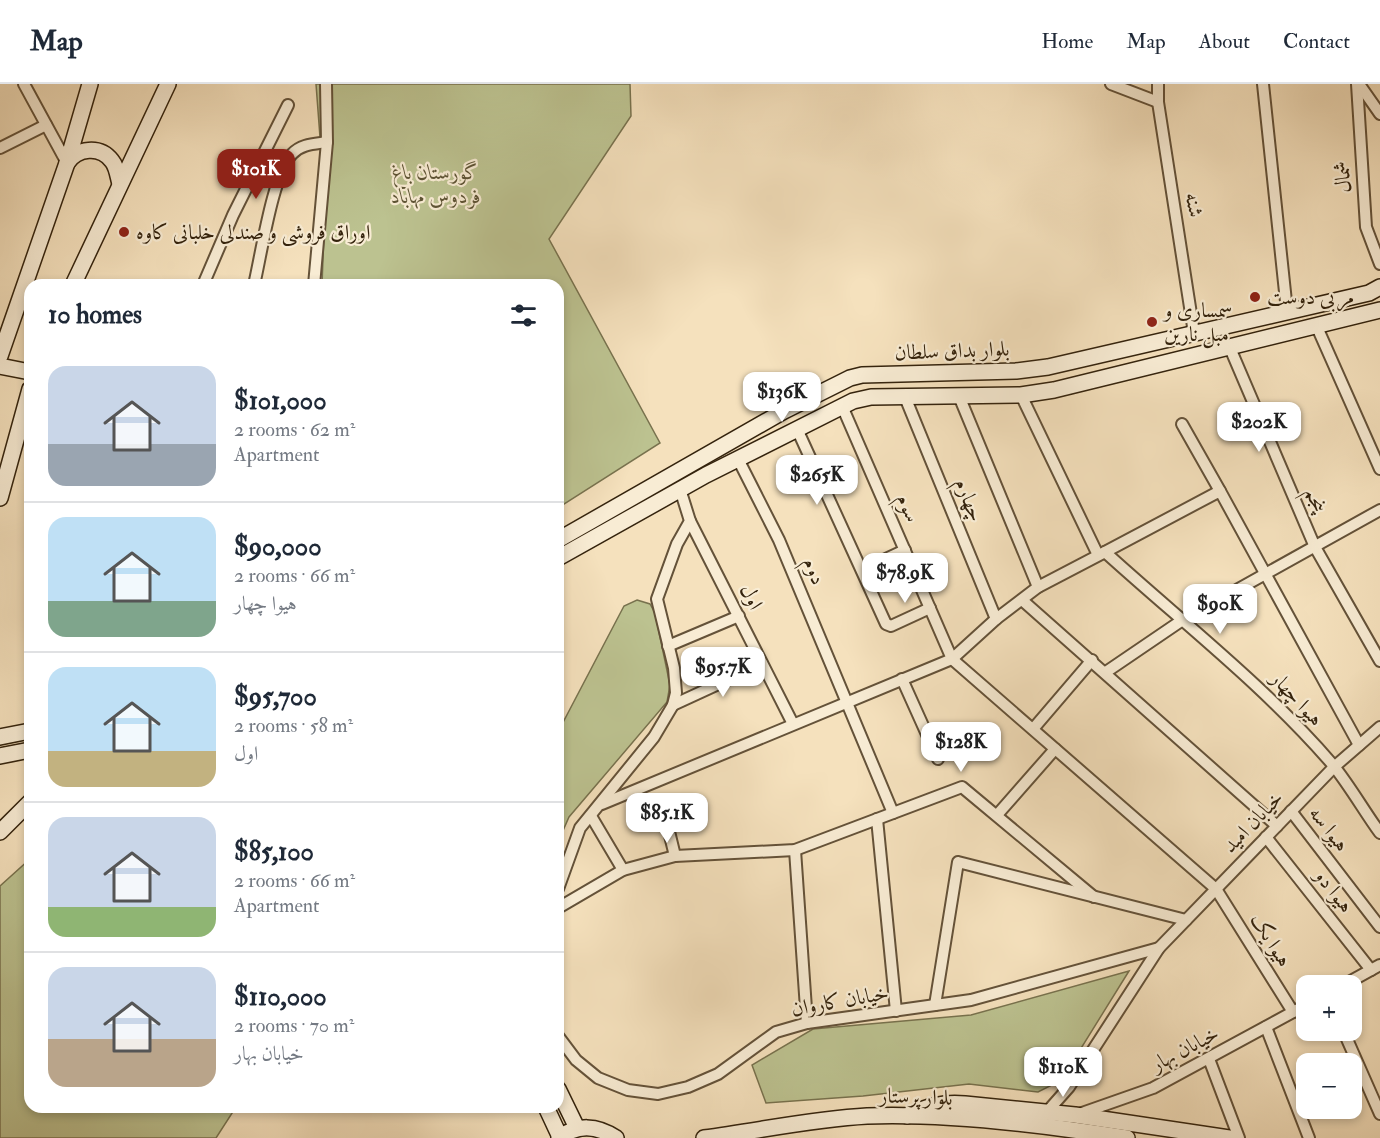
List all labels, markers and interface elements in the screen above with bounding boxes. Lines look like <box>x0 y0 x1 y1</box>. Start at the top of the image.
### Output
text: Map <box>30 24 83 59</box>
text: Home <box>1041 28 1093 55</box>
text: Map <box>1126 28 1166 55</box>
text: About <box>1199 28 1250 55</box>
text: Contact <box>1283 28 1350 55</box>
pin: $101K <box>214 149 298 200</box>
text: $101K <box>231 156 281 181</box>
park label: گورستان باغ فردوس مهاباد <box>391 159 481 210</box>
street label: شمال <box>1328 160 1358 194</box>
street label: شنه <box>1179 191 1209 219</box>
place label: اوراق فروشی و صندلی خلبانی کاوه <box>136 219 371 247</box>
marker: اوراق فروشی و صندلی خلبانی کاوه <box>117 225 131 239</box>
place label: مربی دوست <box>1267 284 1354 312</box>
marker: مربی دوست <box>1248 290 1262 304</box>
place label: سمساری و مبل نارین <box>1162 297 1233 349</box>
text: 10 homes <box>48 299 142 331</box>
icon: filters <box>507 299 540 332</box>
marker: سمساری و مبل نارین <box>1145 315 1159 329</box>
street label: بلوار بداق سلطان <box>894 336 1010 366</box>
pin: $136K <box>740 372 824 423</box>
text: $136K <box>757 379 807 404</box>
text: $101,000 <box>234 385 326 417</box>
icon: home <box>96 390 168 462</box>
pin: $202K <box>1217 402 1301 453</box>
text: $202K <box>1231 409 1287 434</box>
text: 2 rooms · 62 m² <box>234 417 355 442</box>
text: Apartment <box>234 442 319 467</box>
pin: $265K <box>775 455 859 506</box>
text: $265K <box>790 462 844 487</box>
street label: چهارم <box>944 474 990 527</box>
street label: پنجم <box>1293 483 1334 521</box>
street label: سوم <box>886 489 926 528</box>
text: $90,000 <box>234 531 322 563</box>
icon: home <box>96 541 168 613</box>
street label: دوم <box>793 553 832 590</box>
pin: $78.9K <box>856 553 954 604</box>
text: $78.9K <box>876 560 934 585</box>
text: 2 rooms · 66 m² <box>234 563 355 588</box>
street label: اول <box>733 579 769 615</box>
pin: $90K <box>1184 584 1256 635</box>
text: هیوا چهار <box>234 591 297 616</box>
text: $90K <box>1197 591 1243 616</box>
pin: $95.7K <box>674 647 772 698</box>
text: $95.7K <box>695 654 751 679</box>
street label: هیوا چهار <box>1263 664 1329 732</box>
text: $95,700 <box>234 681 317 713</box>
icon: home <box>96 691 168 763</box>
text: 2 rooms · 58 m² <box>234 713 353 738</box>
pin: $128K <box>919 722 1003 773</box>
text: $128K <box>935 729 987 754</box>
text: اول <box>234 741 258 766</box>
street label: خیابان امید <box>1217 785 1289 859</box>
pin: $85.1K <box>618 793 716 844</box>
text: $85.1K <box>640 800 694 825</box>
street label: هیوا سه <box>1303 801 1355 857</box>
text: $85,100 <box>234 836 314 868</box>
icon: home <box>96 841 168 913</box>
street label: هیوا دو <box>1307 862 1360 918</box>
text: 2 rooms · 66 m² <box>234 868 355 893</box>
text: Apartment <box>234 893 319 918</box>
street label: هیوا یک <box>1244 908 1298 972</box>
map controls <box>1296 975 1362 1119</box>
button: + <box>1296 975 1362 1041</box>
street label: خیابان کاروان <box>789 979 891 1023</box>
text: $110,000 <box>234 981 327 1013</box>
icon: home <box>96 991 168 1063</box>
text: 2 rooms · 70 m² <box>234 1013 354 1038</box>
street label: خیابان بهار <box>1145 1020 1224 1079</box>
text: خیابان بهار <box>234 1041 304 1066</box>
pin: $110K <box>1021 1047 1105 1098</box>
button: − <box>1296 1053 1362 1119</box>
text: $110K <box>1038 1054 1088 1079</box>
street label: بلوار پرستار <box>877 1082 953 1112</box>

